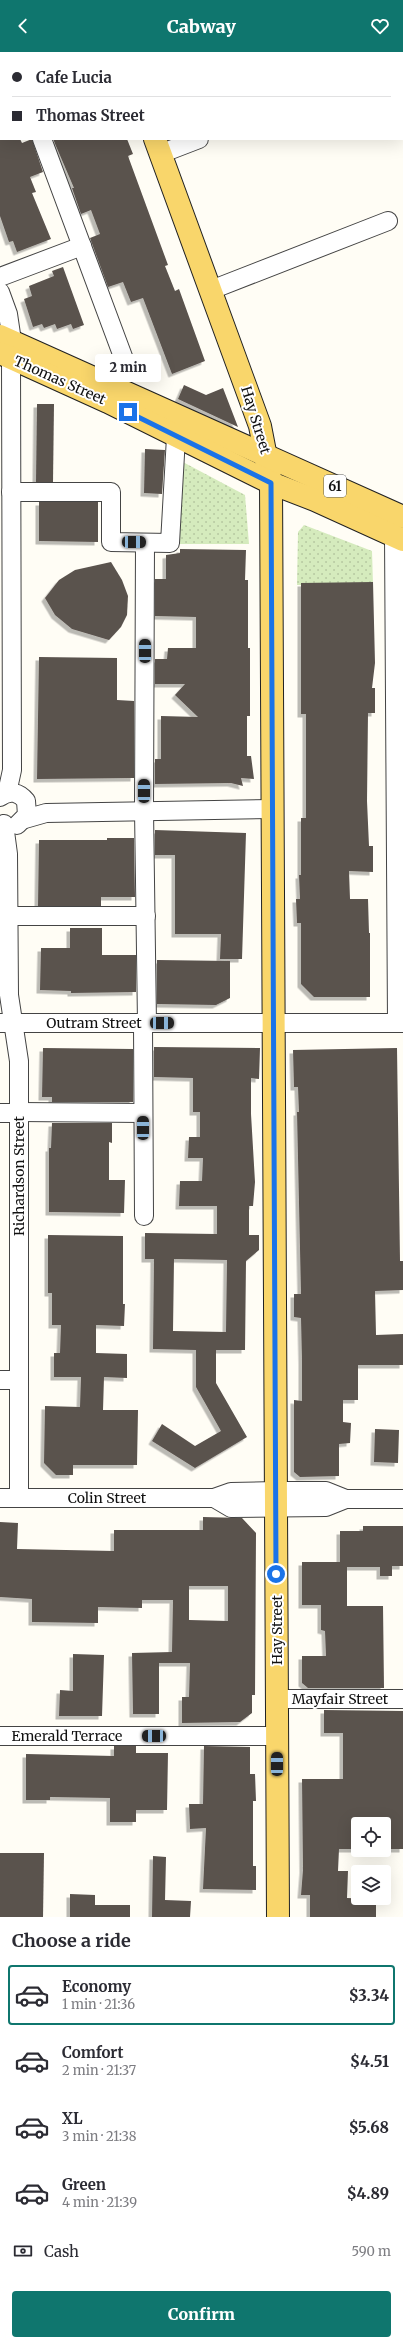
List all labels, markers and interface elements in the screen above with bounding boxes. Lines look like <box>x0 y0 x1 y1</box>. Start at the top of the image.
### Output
icon: back <box>12 15 34 37</box>
text: Cabway <box>167 15 236 38</box>
icon: heart <box>369 15 391 37</box>
text: Cafe Lucia <box>36 68 112 87</box>
text: Thomas Street <box>36 106 145 125</box>
street label: Thomas Street <box>11 352 109 409</box>
callout: 2 min <box>95 354 161 382</box>
text: 2 min <box>109 359 147 376</box>
street label: Hay Street <box>237 384 275 457</box>
route end <box>119 403 137 421</box>
road number: 61 <box>324 475 346 497</box>
car <box>122 536 146 548</box>
car <box>139 639 151 663</box>
car <box>138 779 150 803</box>
street label: Outram Street <box>46 1014 142 1032</box>
car <box>150 1017 174 1029</box>
street label: Richardson Street <box>10 1116 28 1236</box>
car <box>137 1116 149 1140</box>
street label: Colin Street <box>68 1489 147 1507</box>
route start <box>267 1565 285 1583</box>
street label: Hay Street <box>268 1595 286 1665</box>
street label: Mayfair Street <box>292 1690 389 1708</box>
street label: Emerald Terrace <box>12 1727 122 1745</box>
car <box>142 1730 166 1742</box>
car <box>271 1752 283 1776</box>
map controls <box>351 1817 391 1905</box>
button: locate <box>351 1817 391 1857</box>
button: layers <box>351 1865 391 1905</box>
text: Choose a ride <box>12 1929 131 1952</box>
icon: car <box>14 1977 50 2013</box>
text: Economy <box>62 1977 131 1996</box>
text: $3.34 <box>349 1986 389 2005</box>
text: 1 min · 21:36 <box>62 1996 135 2013</box>
icon: car <box>14 2043 50 2079</box>
text: Comfort <box>62 2043 123 2062</box>
text: $4.51 <box>350 2052 389 2071</box>
text: 2 min · 21:37 <box>62 2062 136 2079</box>
icon: car <box>14 2109 50 2145</box>
text: XL <box>62 2109 83 2128</box>
text: $5.68 <box>349 2118 389 2137</box>
text: 3 min · 21:38 <box>62 2128 137 2145</box>
icon: car <box>14 2175 50 2211</box>
text: Green <box>62 2175 106 2194</box>
text: $4.89 <box>347 2184 389 2203</box>
text: 4 min · 21:39 <box>62 2194 137 2211</box>
icon: cash <box>12 2240 34 2262</box>
text: Cash <box>44 2242 79 2261</box>
text: 590 m <box>352 2243 391 2260</box>
button: Confirm <box>12 2291 391 2337</box>

